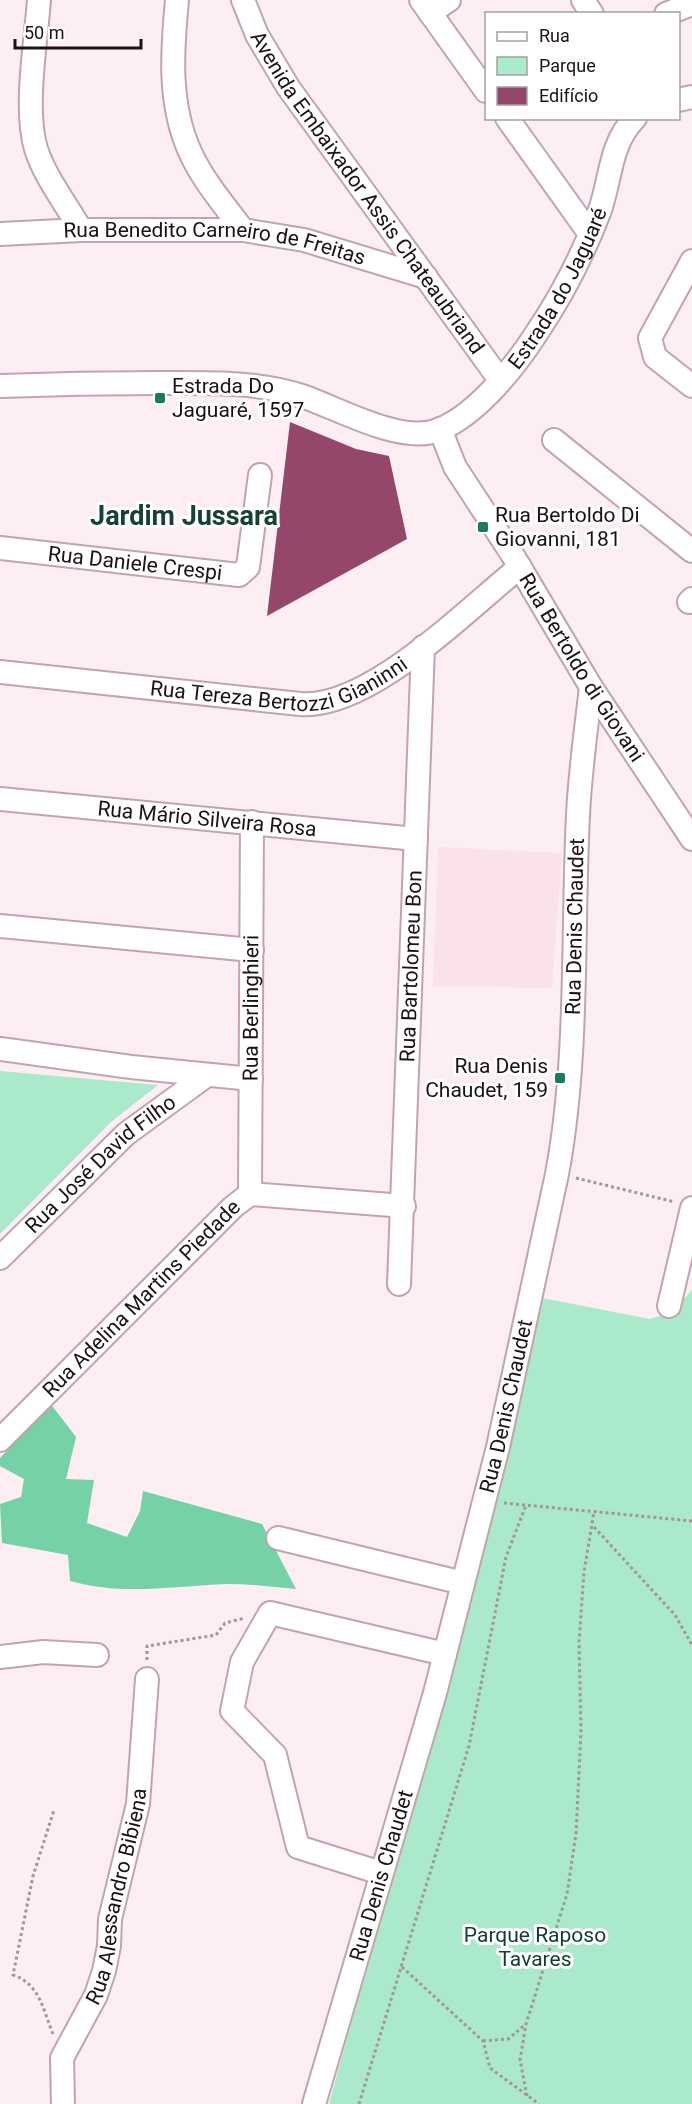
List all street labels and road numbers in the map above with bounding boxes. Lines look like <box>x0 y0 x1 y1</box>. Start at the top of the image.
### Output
street label: Avenida Embaixador Assis Chateaubriand <box>245 27 489 359</box>
street label: Estrada do Jaguaré <box>503 204 612 374</box>
street label: Rua Benedito Carneiro de Freitas <box>63 218 368 270</box>
street label: Rua Daniele Crespi <box>47 542 224 585</box>
street label: Rua Bertoldo di Giovani <box>514 569 649 766</box>
street label: Rua Tereza Bertozzi Gianinni <box>149 652 412 716</box>
street label: Rua Mário Silveira Rosa <box>96 796 318 841</box>
street label: Rua Denis Chaudet <box>561 838 589 1016</box>
street label: Rua Bartolomeu Bon <box>395 870 427 1063</box>
street label: Rua Berlinghieri <box>239 935 263 1081</box>
street label: Rua José David Filho <box>21 1090 180 1238</box>
street label: Rua Adelina Martins Piedade <box>38 1195 245 1402</box>
street label: Rua Denis Chaudet <box>475 1317 537 1495</box>
street label: Rua Alessandro Bibiena <box>81 1787 151 2009</box>
street label: Rua Denis Chaudet <box>345 1787 418 1964</box>

